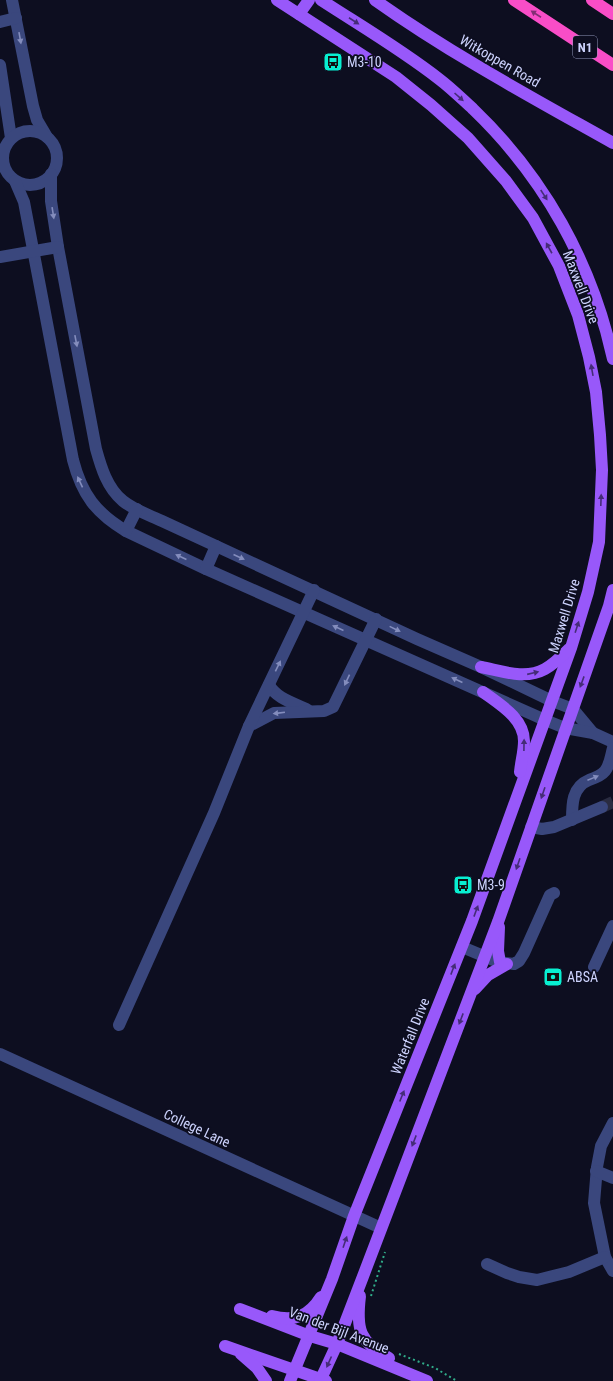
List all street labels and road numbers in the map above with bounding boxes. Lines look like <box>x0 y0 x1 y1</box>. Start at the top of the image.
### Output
street label: Witkoppen Road <box>457 32 543 90</box>
road number: N1 <box>573 36 597 58</box>
street label: Maxwell Drive <box>560 248 602 326</box>
street label: Maxwell Drive <box>545 577 583 655</box>
street label: Waterfall Drive <box>387 995 433 1077</box>
street label: College Lane <box>161 1106 233 1151</box>
street label: Van der Bijl Avenue <box>287 1304 392 1357</box>

